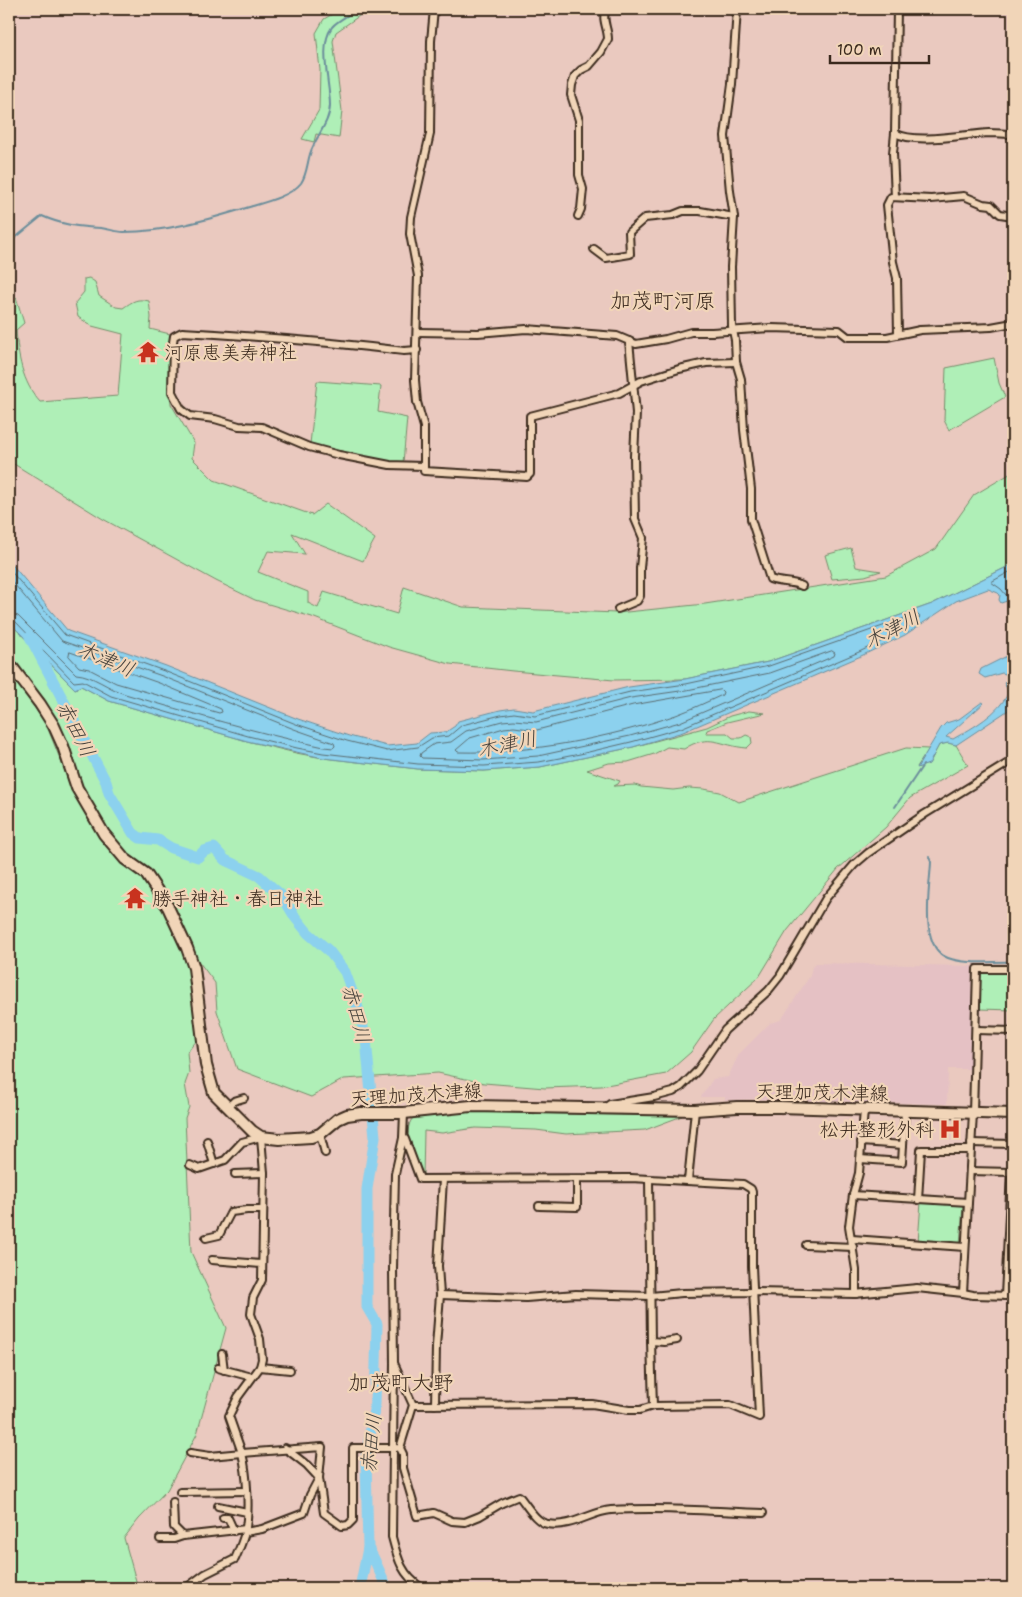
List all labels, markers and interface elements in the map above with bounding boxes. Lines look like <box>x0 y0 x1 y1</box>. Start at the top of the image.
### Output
scale bar <box>830 32 928 64</box>
text: 100 m <box>837 40 882 60</box>
district label: 加茂町河原 <box>611 287 716 315</box>
temple icon: 河原恵美寿神社 <box>135 339 161 365</box>
place label: 河原恵美寿神社 <box>164 340 297 365</box>
water label: 木津川 <box>859 603 925 655</box>
water label: 木津川 <box>73 635 139 683</box>
water label: 赤田川 <box>51 696 101 762</box>
water label: 木津川 <box>475 725 539 763</box>
temple icon: 勝手神社・春日神社 <box>122 885 148 911</box>
place label: 勝手神社・春日神社 <box>152 886 323 911</box>
water label: 赤田川 <box>337 982 377 1046</box>
street label: 天理加茂木津線 <box>349 1077 483 1112</box>
street label: 天理加茂木津線 <box>755 1079 889 1106</box>
hospital icon: 松井整形外科 <box>937 1116 963 1142</box>
place label: 松井整形外科 <box>820 1117 934 1142</box>
district label: 加茂町大野 <box>349 1369 454 1397</box>
water label: 赤田川 <box>355 1412 387 1474</box>

